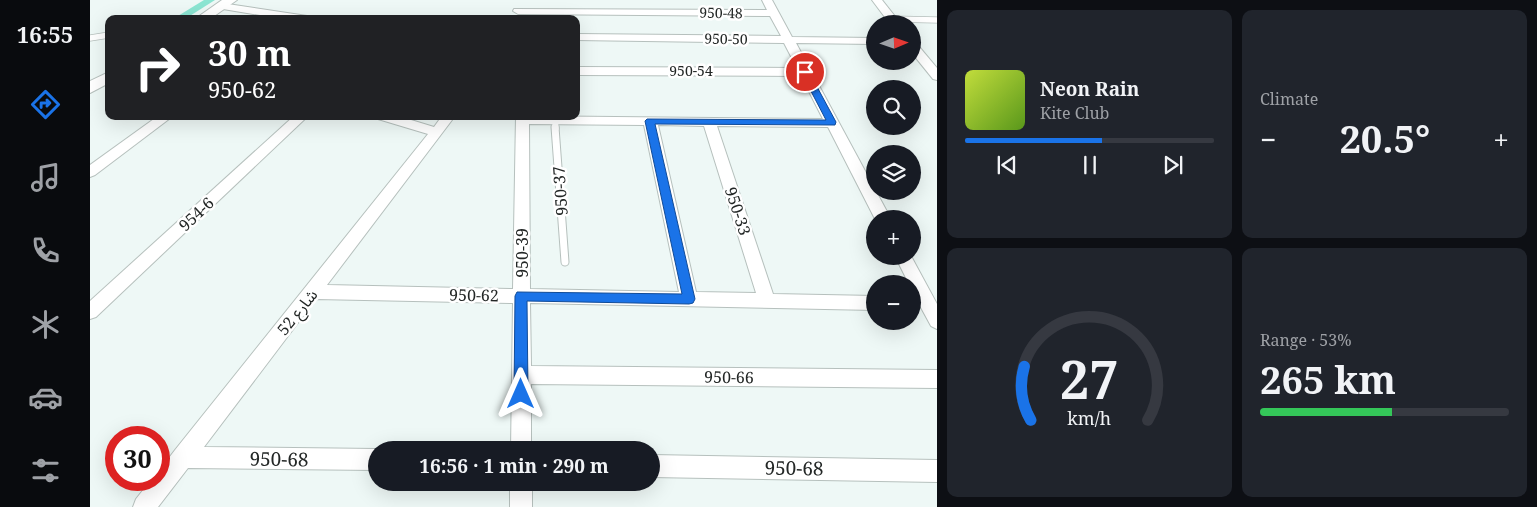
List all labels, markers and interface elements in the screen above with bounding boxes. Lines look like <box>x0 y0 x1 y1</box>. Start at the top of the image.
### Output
street label: 950-48 <box>699 3 743 22</box>
north arrow <box>866 15 921 70</box>
map controls <box>866 15 921 330</box>
text: 16:55 <box>17 19 73 49</box>
text: 30 m <box>208 29 291 76</box>
street label: 950-50 <box>704 29 748 48</box>
icon: right <box>125 35 190 100</box>
pin <box>784 51 826 93</box>
icon: arrive <box>791 58 819 86</box>
street label: 950-54 <box>669 61 713 80</box>
text: 950-62 <box>208 74 276 104</box>
text: Neon Rain <box>1040 76 1139 102</box>
button: search <box>866 80 921 135</box>
icon: directions <box>28 87 63 122</box>
text: Climate <box>1260 88 1318 110</box>
text: Kite Club <box>1040 102 1109 124</box>
text: 20.5° <box>1339 112 1430 164</box>
text: − <box>1260 120 1276 158</box>
text: + <box>1493 120 1509 158</box>
button: layers <box>866 145 921 200</box>
icon: previous <box>993 151 1021 179</box>
icon: pause <box>1076 151 1104 179</box>
icon: next <box>1159 151 1187 179</box>
icon: music <box>28 160 63 195</box>
street label: 950-37 <box>547 165 573 217</box>
street label: 950-33 <box>720 184 756 238</box>
street label: 954-6 <box>174 192 218 236</box>
button: + <box>866 210 921 265</box>
street label: 950-39 <box>511 228 533 278</box>
icon: phone <box>28 233 63 268</box>
button: − <box>866 275 921 330</box>
street label: شارع 52 <box>272 284 324 341</box>
street label: 950-62 <box>449 284 499 306</box>
icon: climate <box>28 307 63 342</box>
text: Range · 53% <box>1260 329 1352 351</box>
text: 27 <box>1060 343 1119 414</box>
text: 265 km <box>1260 353 1396 405</box>
street label: 950-66 <box>704 366 754 388</box>
position arrow <box>494 367 546 419</box>
icon: car <box>28 380 63 415</box>
text: km/h <box>1068 406 1111 430</box>
speed limit sign: 30 <box>105 426 170 491</box>
street label: 950-68 <box>249 445 309 473</box>
icon: filters <box>28 453 63 488</box>
text: 16:56 · 1 min · 290 m <box>419 453 609 479</box>
street label: 950-68 <box>764 454 824 482</box>

